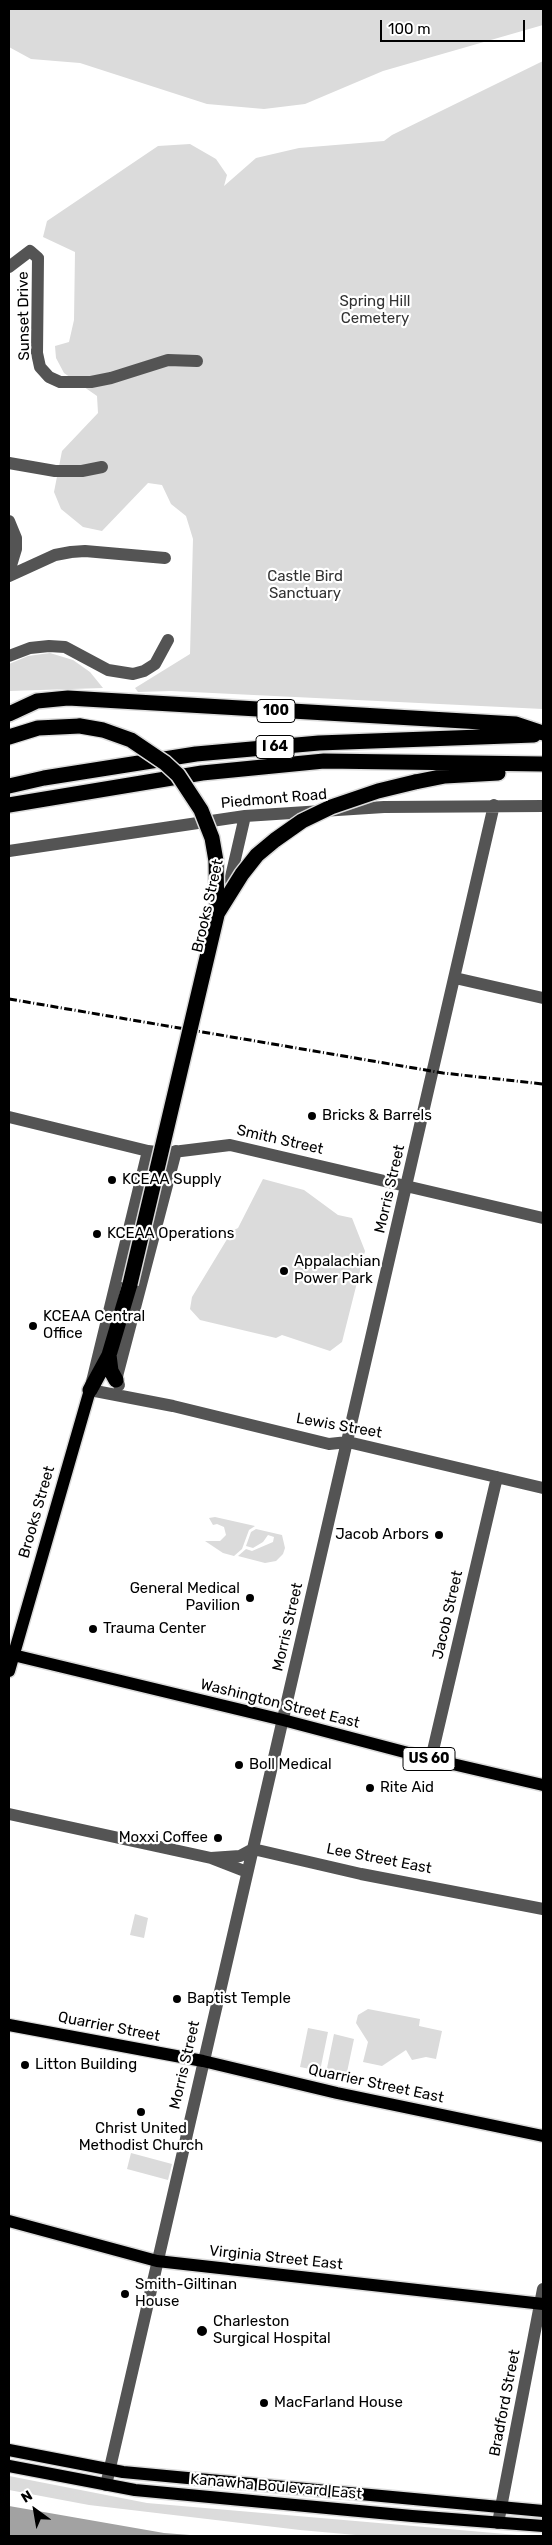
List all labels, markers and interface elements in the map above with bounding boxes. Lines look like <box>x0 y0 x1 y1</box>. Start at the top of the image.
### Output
scale bar <box>382 10 527 42</box>
text: 100 m <box>388 20 430 38</box>
street label: Sunset Drive <box>14 271 34 361</box>
park label: Spring Hill Cemetery <box>340 293 410 328</box>
park label: Castle Bird Sanctuary <box>267 568 343 603</box>
road number: 100 <box>257 699 295 722</box>
road number: I 64 <box>256 736 294 759</box>
street label: Piedmont Road <box>220 785 328 813</box>
street label: Brooks Street <box>189 858 227 954</box>
place label: Bricks & Barrels <box>322 1107 432 1125</box>
marker: Bricks & Barrels <box>306 1110 318 1122</box>
street label: Smith Street <box>235 1121 325 1159</box>
street label: Morris Street <box>371 1143 409 1235</box>
place label: KCEAA Supply <box>122 1171 221 1189</box>
marker: KCEAA Supply <box>106 1174 118 1186</box>
place label: KCEAA Operations <box>107 1225 234 1243</box>
marker: KCEAA Operations <box>91 1228 103 1240</box>
place label: Appalachian Power Park <box>294 1253 381 1288</box>
marker: Appalachian Power Park <box>278 1265 290 1277</box>
place label: KCEAA Central Office <box>43 1308 145 1343</box>
marker: KCEAA Central Office <box>27 1320 39 1332</box>
street label: Lewis Street <box>295 1410 383 1442</box>
street label: Brooks Street <box>15 1464 59 1560</box>
place label: Jacob Arbors <box>335 1526 429 1544</box>
marker: Jacob Arbors <box>433 1529 445 1541</box>
street label: Jacob Street <box>429 1569 467 1661</box>
place label: General Medical Pavilion <box>130 1580 240 1615</box>
street label: Morris Street <box>269 1581 307 1673</box>
marker: General Medical Pavilion <box>244 1592 256 1604</box>
place label: Trauma Center <box>103 1620 206 1638</box>
marker: Trauma Center <box>87 1623 99 1635</box>
street label: Washington Street East <box>198 1675 362 1733</box>
road number: US 60 <box>403 1748 455 1770</box>
place label: Boll Medical <box>249 1756 332 1774</box>
marker: Boll Medical <box>233 1759 245 1771</box>
place label: Rite Aid <box>380 1779 434 1797</box>
marker: Rite Aid <box>364 1782 376 1794</box>
place label: Moxxi Coffee <box>119 1829 208 1847</box>
marker: Moxxi Coffee <box>212 1832 224 1844</box>
street label: Lee Street East <box>325 1840 433 1878</box>
place label: Baptist Temple <box>187 1990 291 2008</box>
marker: Baptist Temple <box>171 1993 183 2005</box>
street label: Quarrier Street <box>56 2008 162 2046</box>
street label: Morris Street <box>166 2019 204 2111</box>
place label: Litton Building <box>35 2056 137 2074</box>
marker: Litton Building <box>19 2059 31 2071</box>
street label: Quarrier Street East <box>307 2061 445 2107</box>
marker: Christ United Methodist Church <box>135 2106 147 2118</box>
place label: Christ United Methodist Church <box>79 2120 203 2155</box>
street label: Virginia Street East <box>208 2242 344 2274</box>
place label: Smith-Giltinan House <box>135 2276 237 2311</box>
marker: Smith-Giltinan House <box>119 2288 131 2300</box>
place label: Charleston Surgical Hospital <box>213 2313 331 2348</box>
marker: Charleston Surgical Hospital <box>195 2324 209 2338</box>
street label: Bradford Street <box>486 2348 524 2458</box>
place label: MacFarland House <box>274 2394 403 2412</box>
marker: MacFarland House <box>258 2397 270 2409</box>
street label: Kanawha Boulevard East <box>189 2471 363 2503</box>
north arrow <box>10 2485 60 2535</box>
text: N <box>18 2487 36 2507</box>

